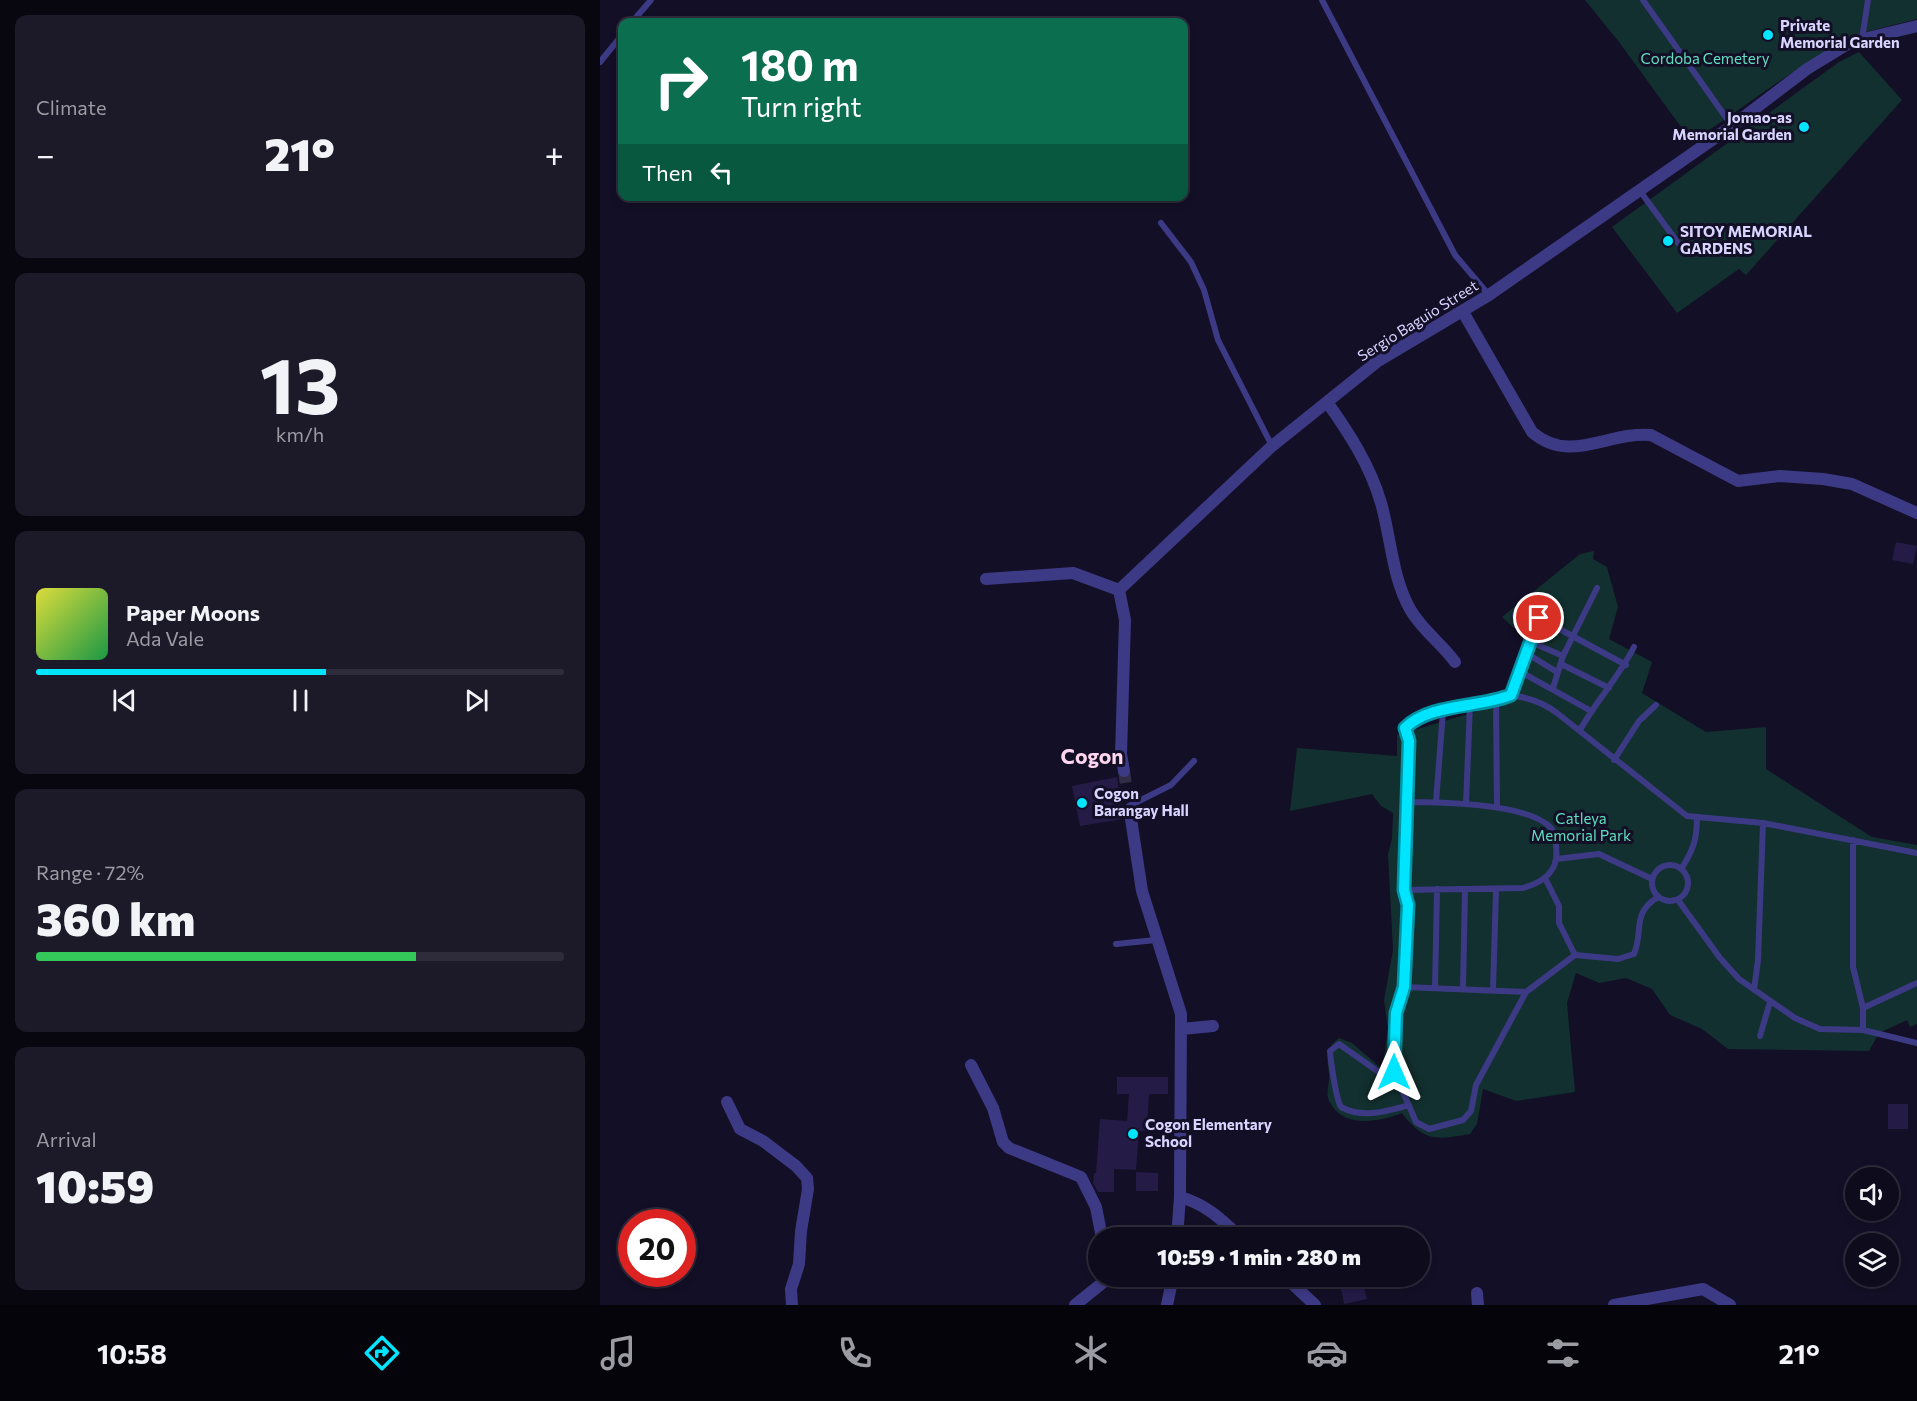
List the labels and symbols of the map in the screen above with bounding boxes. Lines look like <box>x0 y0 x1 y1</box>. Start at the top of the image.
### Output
place label: Private Memorial Garden <box>1780 16 1900 51</box>
marker: Private Memorial Garden <box>1761 28 1775 42</box>
park label: Cordoba Cemetery <box>1641 49 1770 67</box>
place label: Jomao-as Memorial Garden <box>1672 108 1792 143</box>
marker: Jomao-as Memorial Garden <box>1797 120 1811 134</box>
place label: SITOY MEMORIAL GARDENS <box>1680 222 1812 257</box>
marker: SITOY MEMORIAL GARDENS <box>1661 234 1675 248</box>
street label: Sergio Baguio Street <box>1354 276 1481 365</box>
pin <box>1513 592 1564 643</box>
district label: Cogon <box>1061 743 1123 768</box>
place label: Cogon Barangay Hall <box>1094 784 1189 819</box>
marker: Cogon Barangay Hall <box>1075 796 1089 810</box>
park label: Catleya Memorial Park <box>1531 809 1631 844</box>
position arrow <box>1362 1040 1426 1104</box>
place label: Cogon Elementary School <box>1145 1115 1273 1150</box>
marker: Cogon Elementary School <box>1126 1127 1140 1141</box>
speed limit sign: 20 <box>618 1209 696 1287</box>

